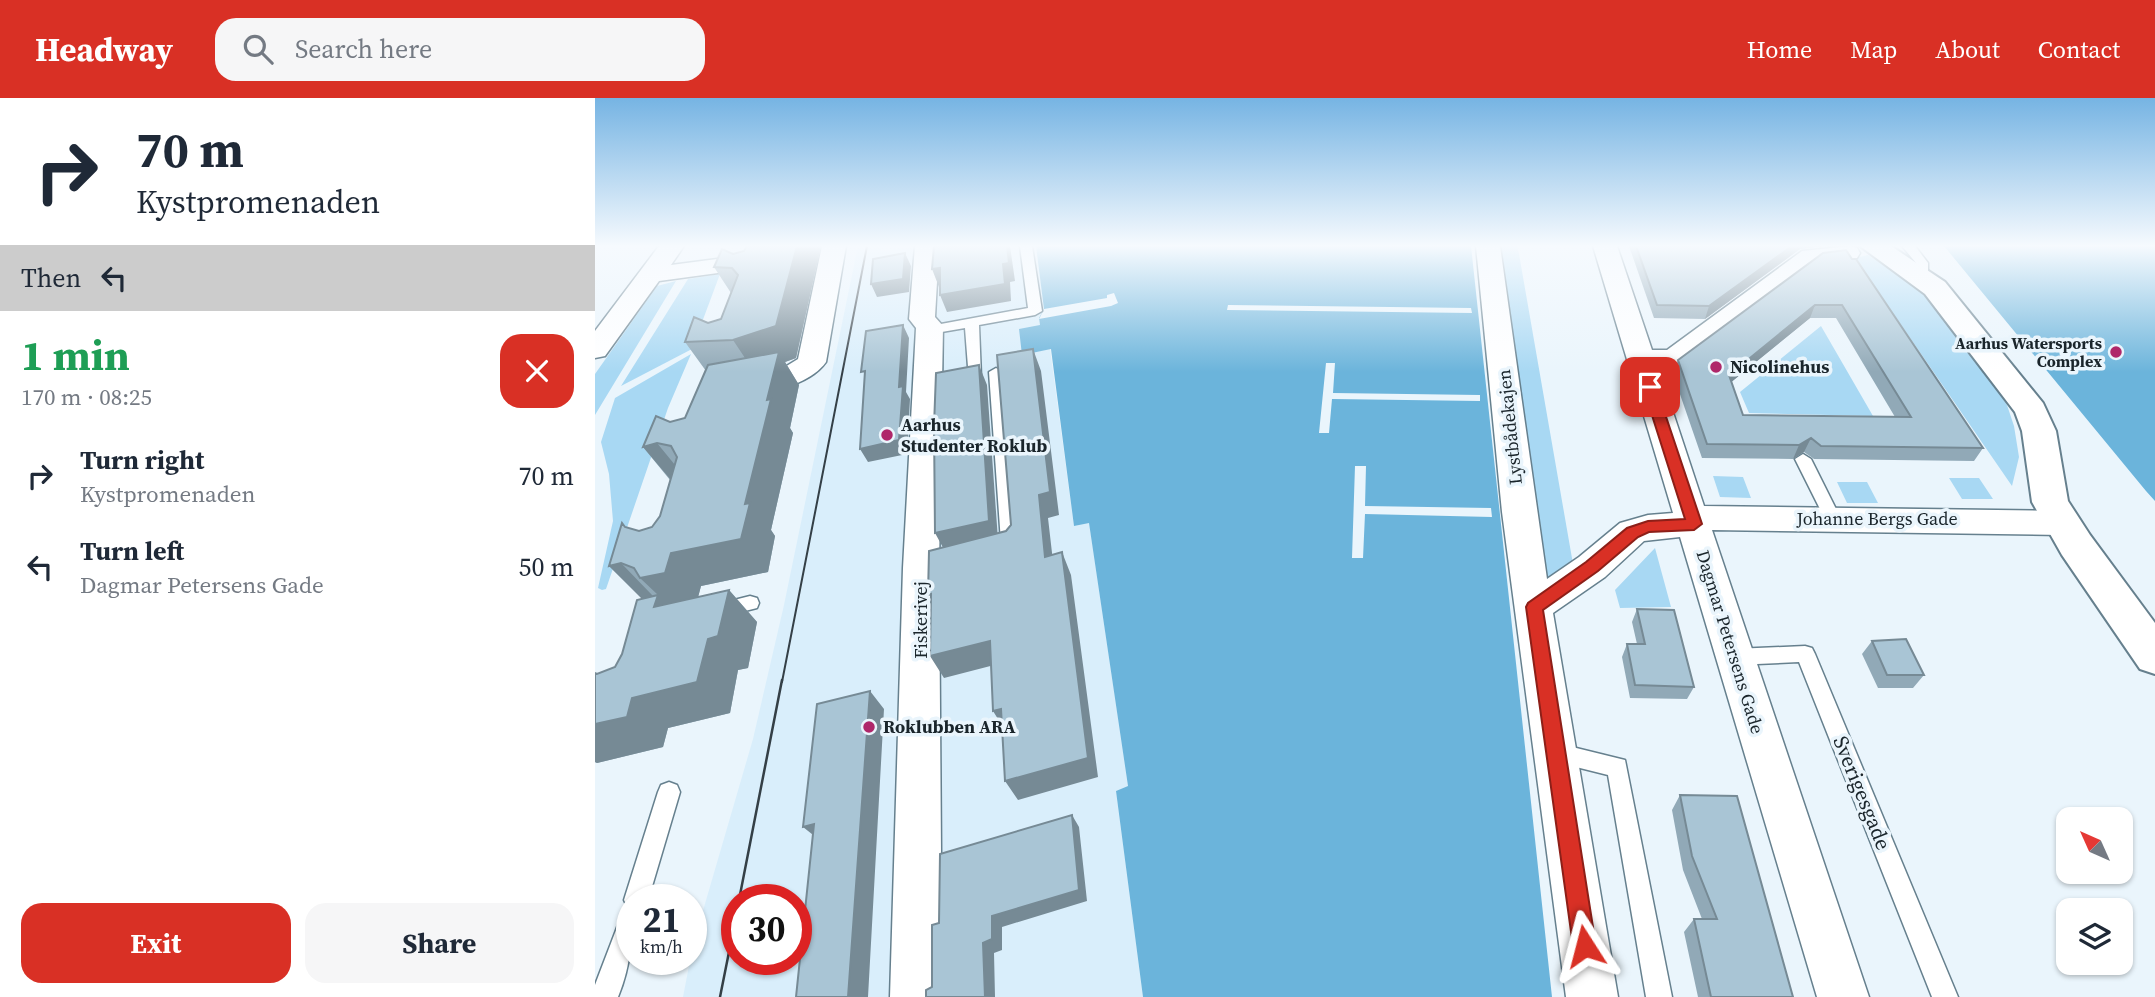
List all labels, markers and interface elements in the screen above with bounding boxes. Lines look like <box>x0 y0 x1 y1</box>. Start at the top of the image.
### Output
search box <box>215 18 705 81</box>
text: Headway <box>35 27 173 72</box>
icon: search <box>239 30 277 68</box>
text: Search here <box>295 31 432 67</box>
text: Home <box>1747 33 1812 66</box>
text: Map <box>1850 33 1897 66</box>
text: About <box>1935 33 2000 66</box>
text: Contact <box>2038 33 2120 66</box>
text: 70 m <box>136 116 244 183</box>
icon: right <box>21 126 112 217</box>
text: Kystpromenaden <box>136 180 380 224</box>
icon: left <box>95 259 133 297</box>
text: Then <box>21 260 81 296</box>
text: 1 min <box>21 326 130 384</box>
place label: Aarhus Watersports Complex <box>1955 332 2102 372</box>
button: close <box>500 334 574 408</box>
marker: Aarhus Watersports Complex <box>2108 344 2124 360</box>
place label: Nicolinehus <box>1730 354 1829 379</box>
pin <box>1620 357 1680 417</box>
marker: Nicolinehus <box>1708 359 1724 375</box>
street label: Lystbådekajen <box>1491 368 1528 486</box>
icon: arrive <box>1631 368 1669 406</box>
text: 170 m · 08:25 <box>21 381 152 413</box>
place label: Aarhus Studenter Roklub <box>901 412 1047 458</box>
marker: Aarhus Studenter Roklub <box>879 427 895 443</box>
text: Turn right <box>80 442 204 478</box>
icon: right <box>21 457 59 495</box>
text: 70 m <box>519 458 574 494</box>
text: Kystpromenaden <box>80 478 256 510</box>
street label: Johanne Bergs Gade <box>1795 506 1958 531</box>
text: Turn left <box>80 533 184 569</box>
street label: Dagmar Petersens Gade <box>1691 547 1770 737</box>
icon: left <box>21 548 59 586</box>
text: 50 m <box>519 549 574 585</box>
text: Dagmar Petersens Gade <box>80 569 324 601</box>
street label: Fiskerivej <box>908 581 933 659</box>
place label: Roklubben ARA <box>883 714 1016 739</box>
marker: Roklubben ARA <box>861 719 877 735</box>
street label: Sverigesgade <box>1826 731 1899 854</box>
north arrow <box>2056 807 2133 884</box>
map controls <box>2056 807 2133 975</box>
speed limit sign: 30 <box>721 884 812 975</box>
text: 21 <box>643 896 680 944</box>
button: layers <box>2056 898 2133 975</box>
button: Exit <box>21 903 291 983</box>
button: Share <box>305 903 574 983</box>
position arrow <box>1548 909 1622 983</box>
text: km/h <box>640 934 683 959</box>

